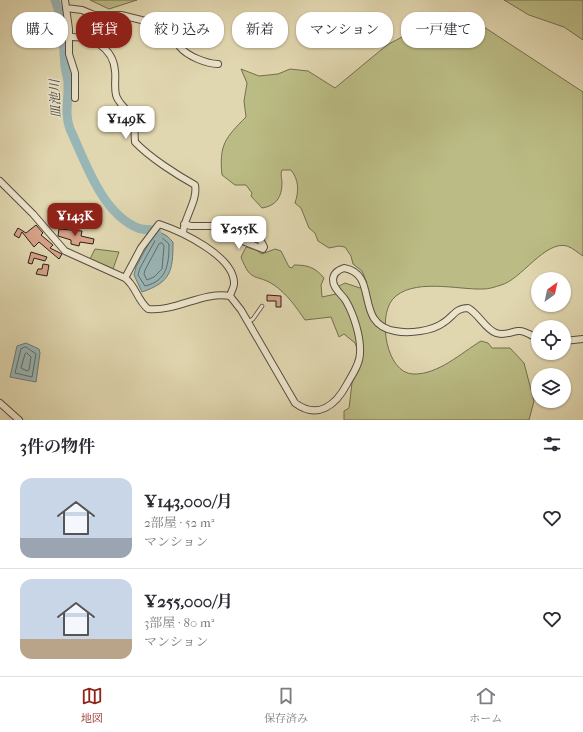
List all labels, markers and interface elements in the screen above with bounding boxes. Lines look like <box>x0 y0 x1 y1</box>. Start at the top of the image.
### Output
chip: 購入 <box>12 12 68 48</box>
chip: 賃貸 <box>76 12 132 48</box>
chip: 絞り込み <box>140 12 224 48</box>
chip: 新着 <box>232 12 288 48</box>
chip: マンション <box>296 12 393 48</box>
chip: 一戸建て <box>401 12 485 48</box>
water label: 皿池川 <box>47 77 63 119</box>
pin: ¥149K <box>98 106 154 140</box>
text: ¥149K <box>107 111 145 126</box>
pin: ¥143K <box>47 203 103 237</box>
text: ¥143K <box>56 208 94 223</box>
pin: ¥255K <box>211 216 267 250</box>
text: ¥255K <box>220 221 258 236</box>
north arrow <box>531 272 571 312</box>
map controls <box>531 272 571 408</box>
button: locate <box>531 320 571 360</box>
button: layers <box>531 368 571 408</box>
icon: filters <box>541 433 563 455</box>
text: 3件の物件 <box>20 436 95 456</box>
text: ¥143,000/月 <box>144 491 233 511</box>
icon: home <box>52 494 100 542</box>
icon: heart <box>541 507 563 529</box>
text: 2部屋 · 52 m² <box>144 515 214 530</box>
text: マンション <box>144 534 208 549</box>
text: ¥255,000/月 <box>144 591 233 611</box>
icon: home <box>52 595 100 643</box>
icon: heart <box>541 608 563 630</box>
text: 3部屋 · 80 m² <box>144 615 215 630</box>
text: マンション <box>144 634 208 649</box>
tab: 地図 <box>81 685 103 725</box>
tab: 保存済み <box>264 685 308 725</box>
tab: ホーム <box>469 685 502 725</box>

